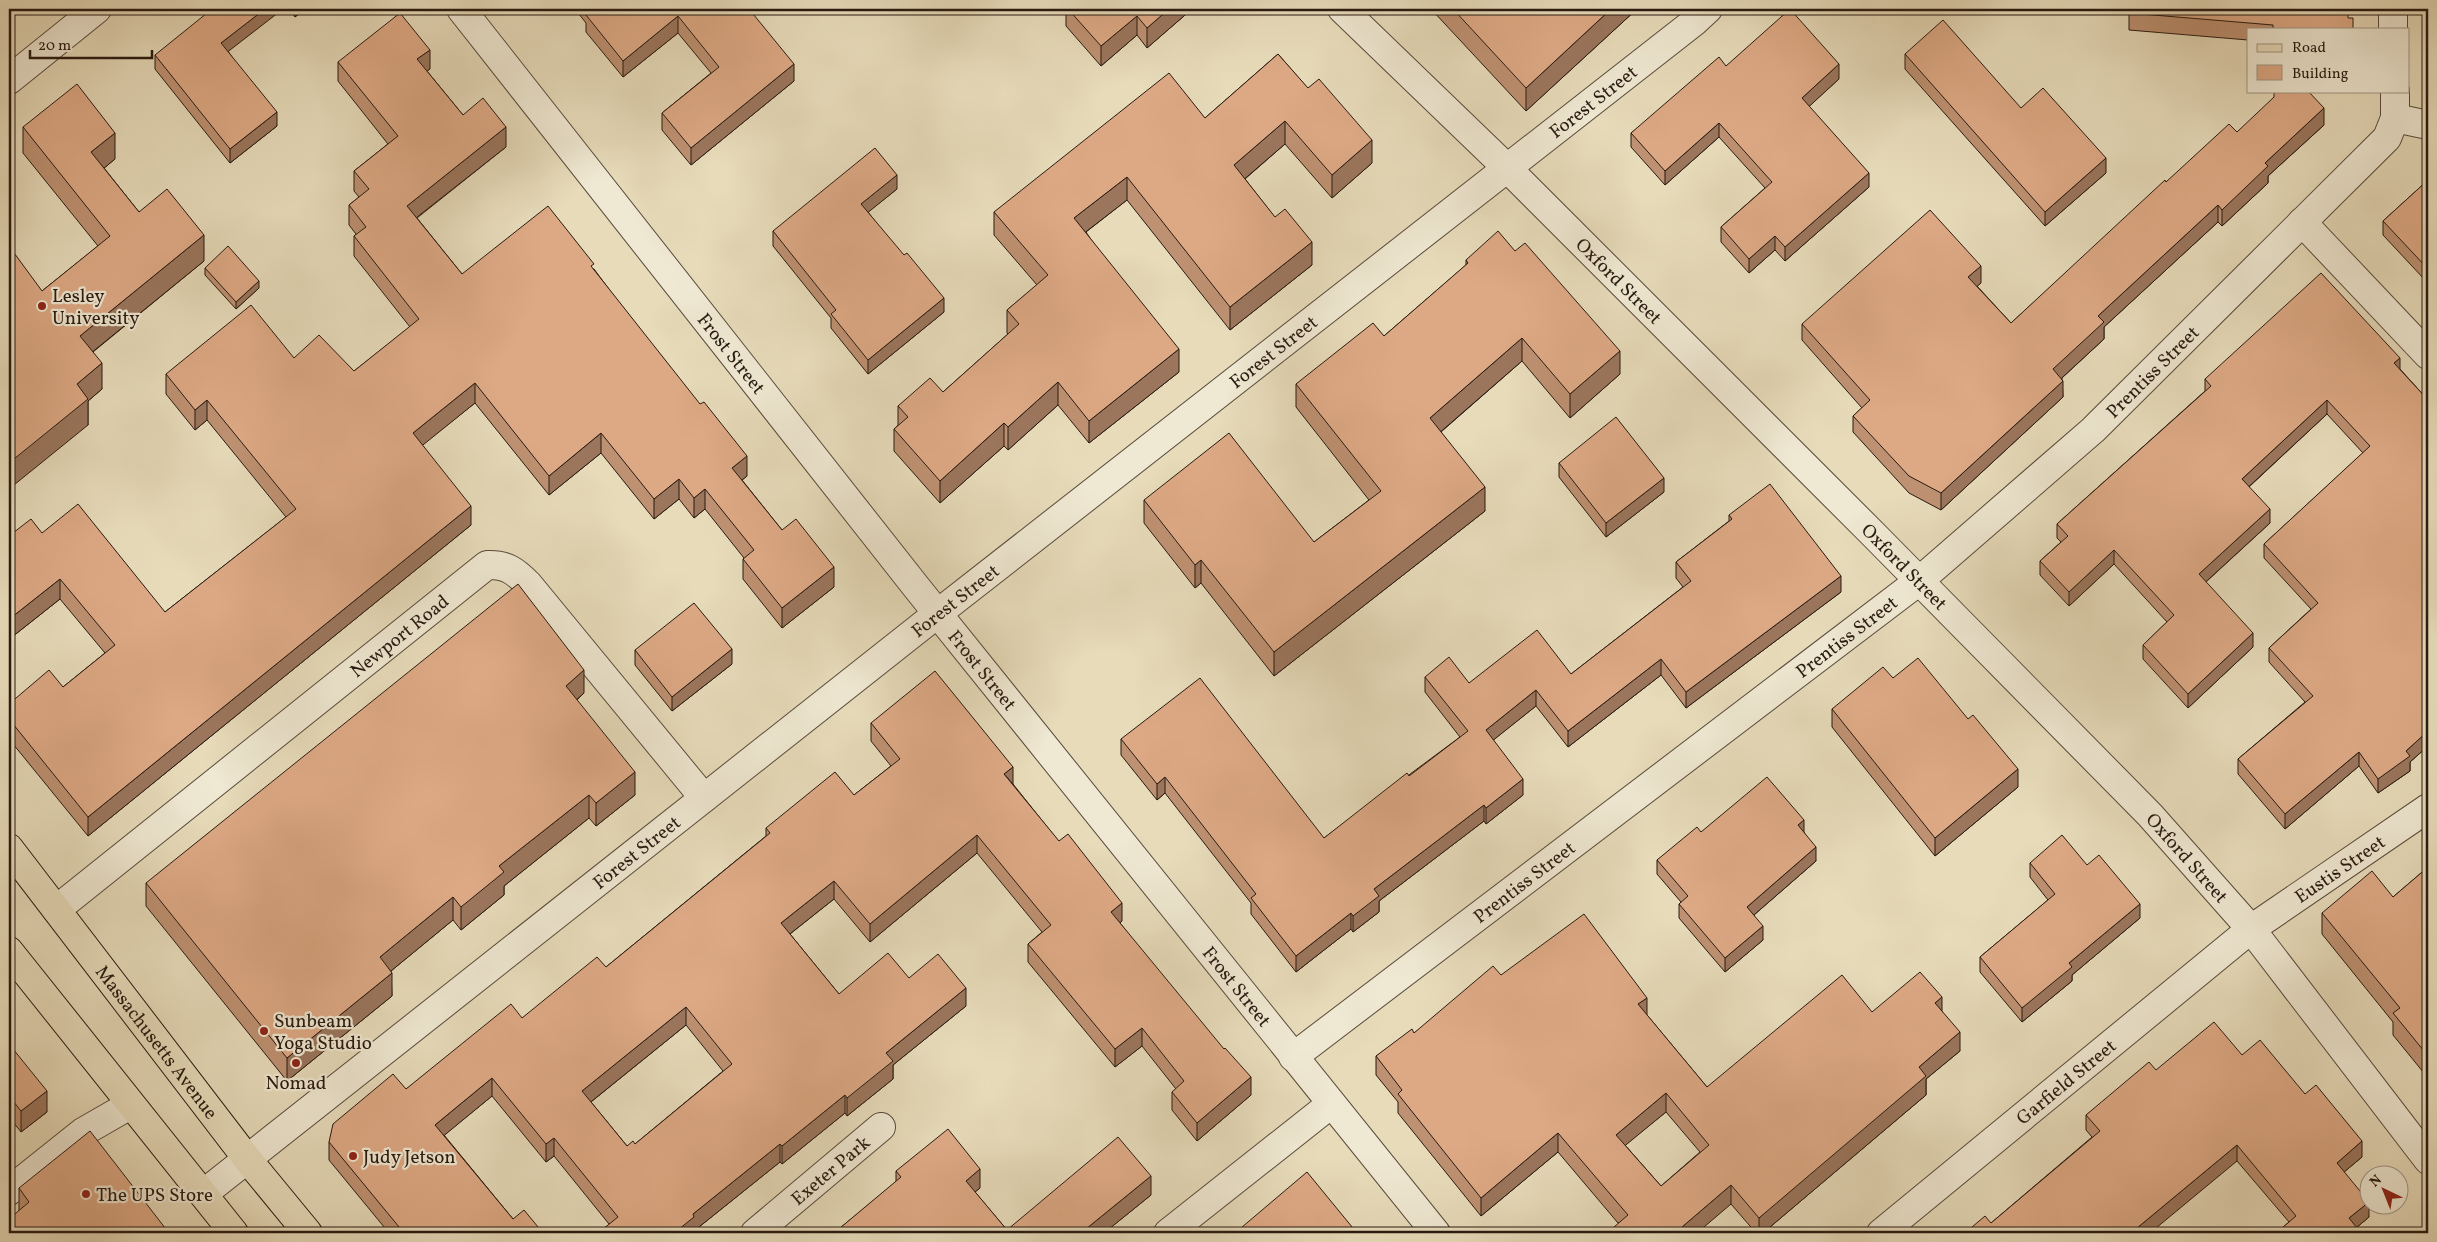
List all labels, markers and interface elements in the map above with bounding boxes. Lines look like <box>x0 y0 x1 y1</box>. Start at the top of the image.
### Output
scale bar <box>30 28 152 60</box>
legend <box>2247 28 2410 92</box>
text: 20 m <box>38 36 71 57</box>
text: Road <box>2292 38 2326 59</box>
street label: Forest Street <box>1545 60 1644 145</box>
text: Building <box>2292 64 2349 85</box>
street label: Oxford Street <box>1569 233 1667 331</box>
place label: Lesley University <box>52 284 140 332</box>
marker: Lesley University <box>36 300 48 312</box>
street label: Frost Street <box>690 308 771 401</box>
street label: Forest Street <box>1225 310 1324 396</box>
street label: Prentiss Street <box>2101 320 2206 425</box>
street label: Oxford Street <box>1855 518 1952 617</box>
street label: Forest Street <box>907 559 1006 644</box>
street label: Newport Road <box>345 589 455 685</box>
street label: Prentiss Street <box>1791 591 1904 685</box>
street label: Frost Street <box>941 625 1022 717</box>
street label: Oxford Street <box>2139 808 2233 910</box>
street label: Forest Street <box>588 810 687 896</box>
street label: Eustis Street <box>2290 830 2391 910</box>
street label: Prentiss Street <box>1469 836 1582 930</box>
street label: Frost Street <box>1195 942 1276 1033</box>
street label: Massachusetts Avenue <box>88 961 223 1125</box>
place label: Sunbeam Yoga Studio <box>274 1009 372 1057</box>
marker: Sunbeam Yoga Studio <box>258 1025 270 1037</box>
street label: Garfield Street <box>2011 1034 2123 1132</box>
marker: Nomad <box>290 1057 302 1069</box>
place label: Nomad <box>265 1071 327 1097</box>
street label: Exeter Park <box>786 1131 876 1212</box>
place label: Judy Jetson <box>363 1145 456 1171</box>
marker: Judy Jetson <box>347 1150 359 1162</box>
north arrow <box>2360 1164 2410 1214</box>
text: N <box>2366 1171 2386 1192</box>
place label: The UPS Store <box>96 1183 213 1209</box>
marker: The UPS Store <box>80 1188 92 1200</box>

